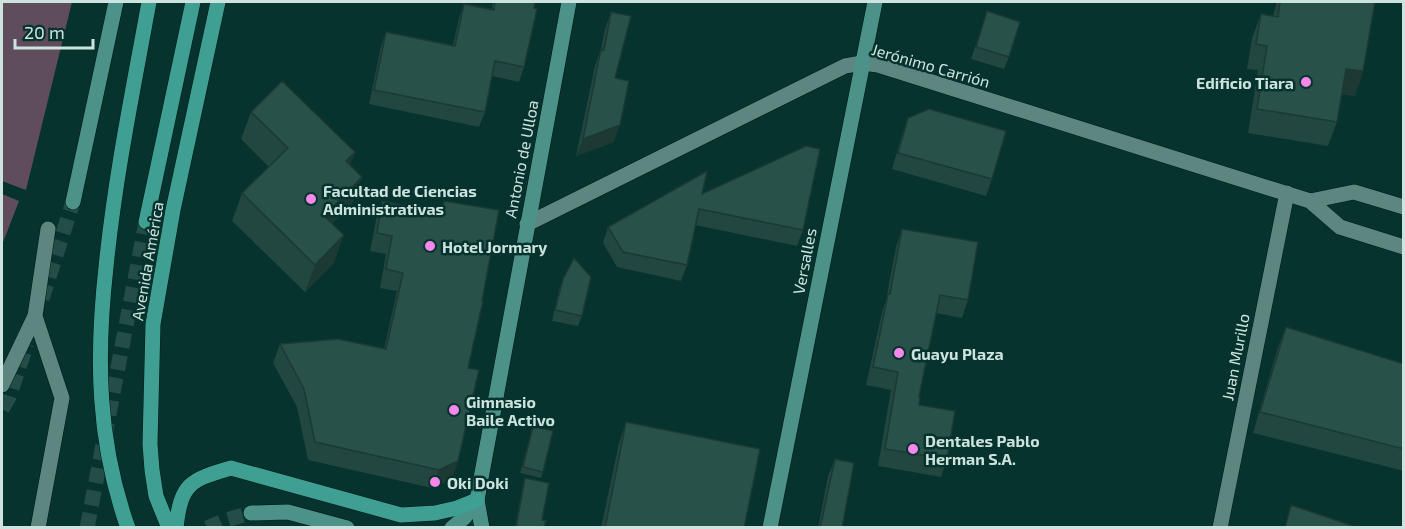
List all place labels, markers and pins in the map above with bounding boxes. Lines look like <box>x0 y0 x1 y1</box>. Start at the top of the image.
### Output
place label: Edificio Tiara <box>1196 73 1294 92</box>
marker: Edificio Tiara <box>1299 75 1313 89</box>
place label: Facultad de Ciencias Administrativas <box>323 181 477 218</box>
marker: Facultad de Ciencias Administrativas <box>304 192 318 206</box>
place label: Hotel Jormary <box>442 237 547 257</box>
marker: Hotel Jormary <box>423 239 437 253</box>
place label: Guayu Plaza <box>911 344 1004 364</box>
marker: Guayu Plaza <box>892 346 906 360</box>
place label: Gimnasio Baile Activo <box>466 392 555 429</box>
marker: Gimnasio Baile Activo <box>447 403 461 417</box>
place label: Dentales Pablo Herman S.A. <box>925 431 1040 468</box>
marker: Dentales Pablo Herman S.A. <box>906 442 920 456</box>
place label: Oki Doki <box>447 473 509 492</box>
marker: Oki Doki <box>428 475 442 489</box>

